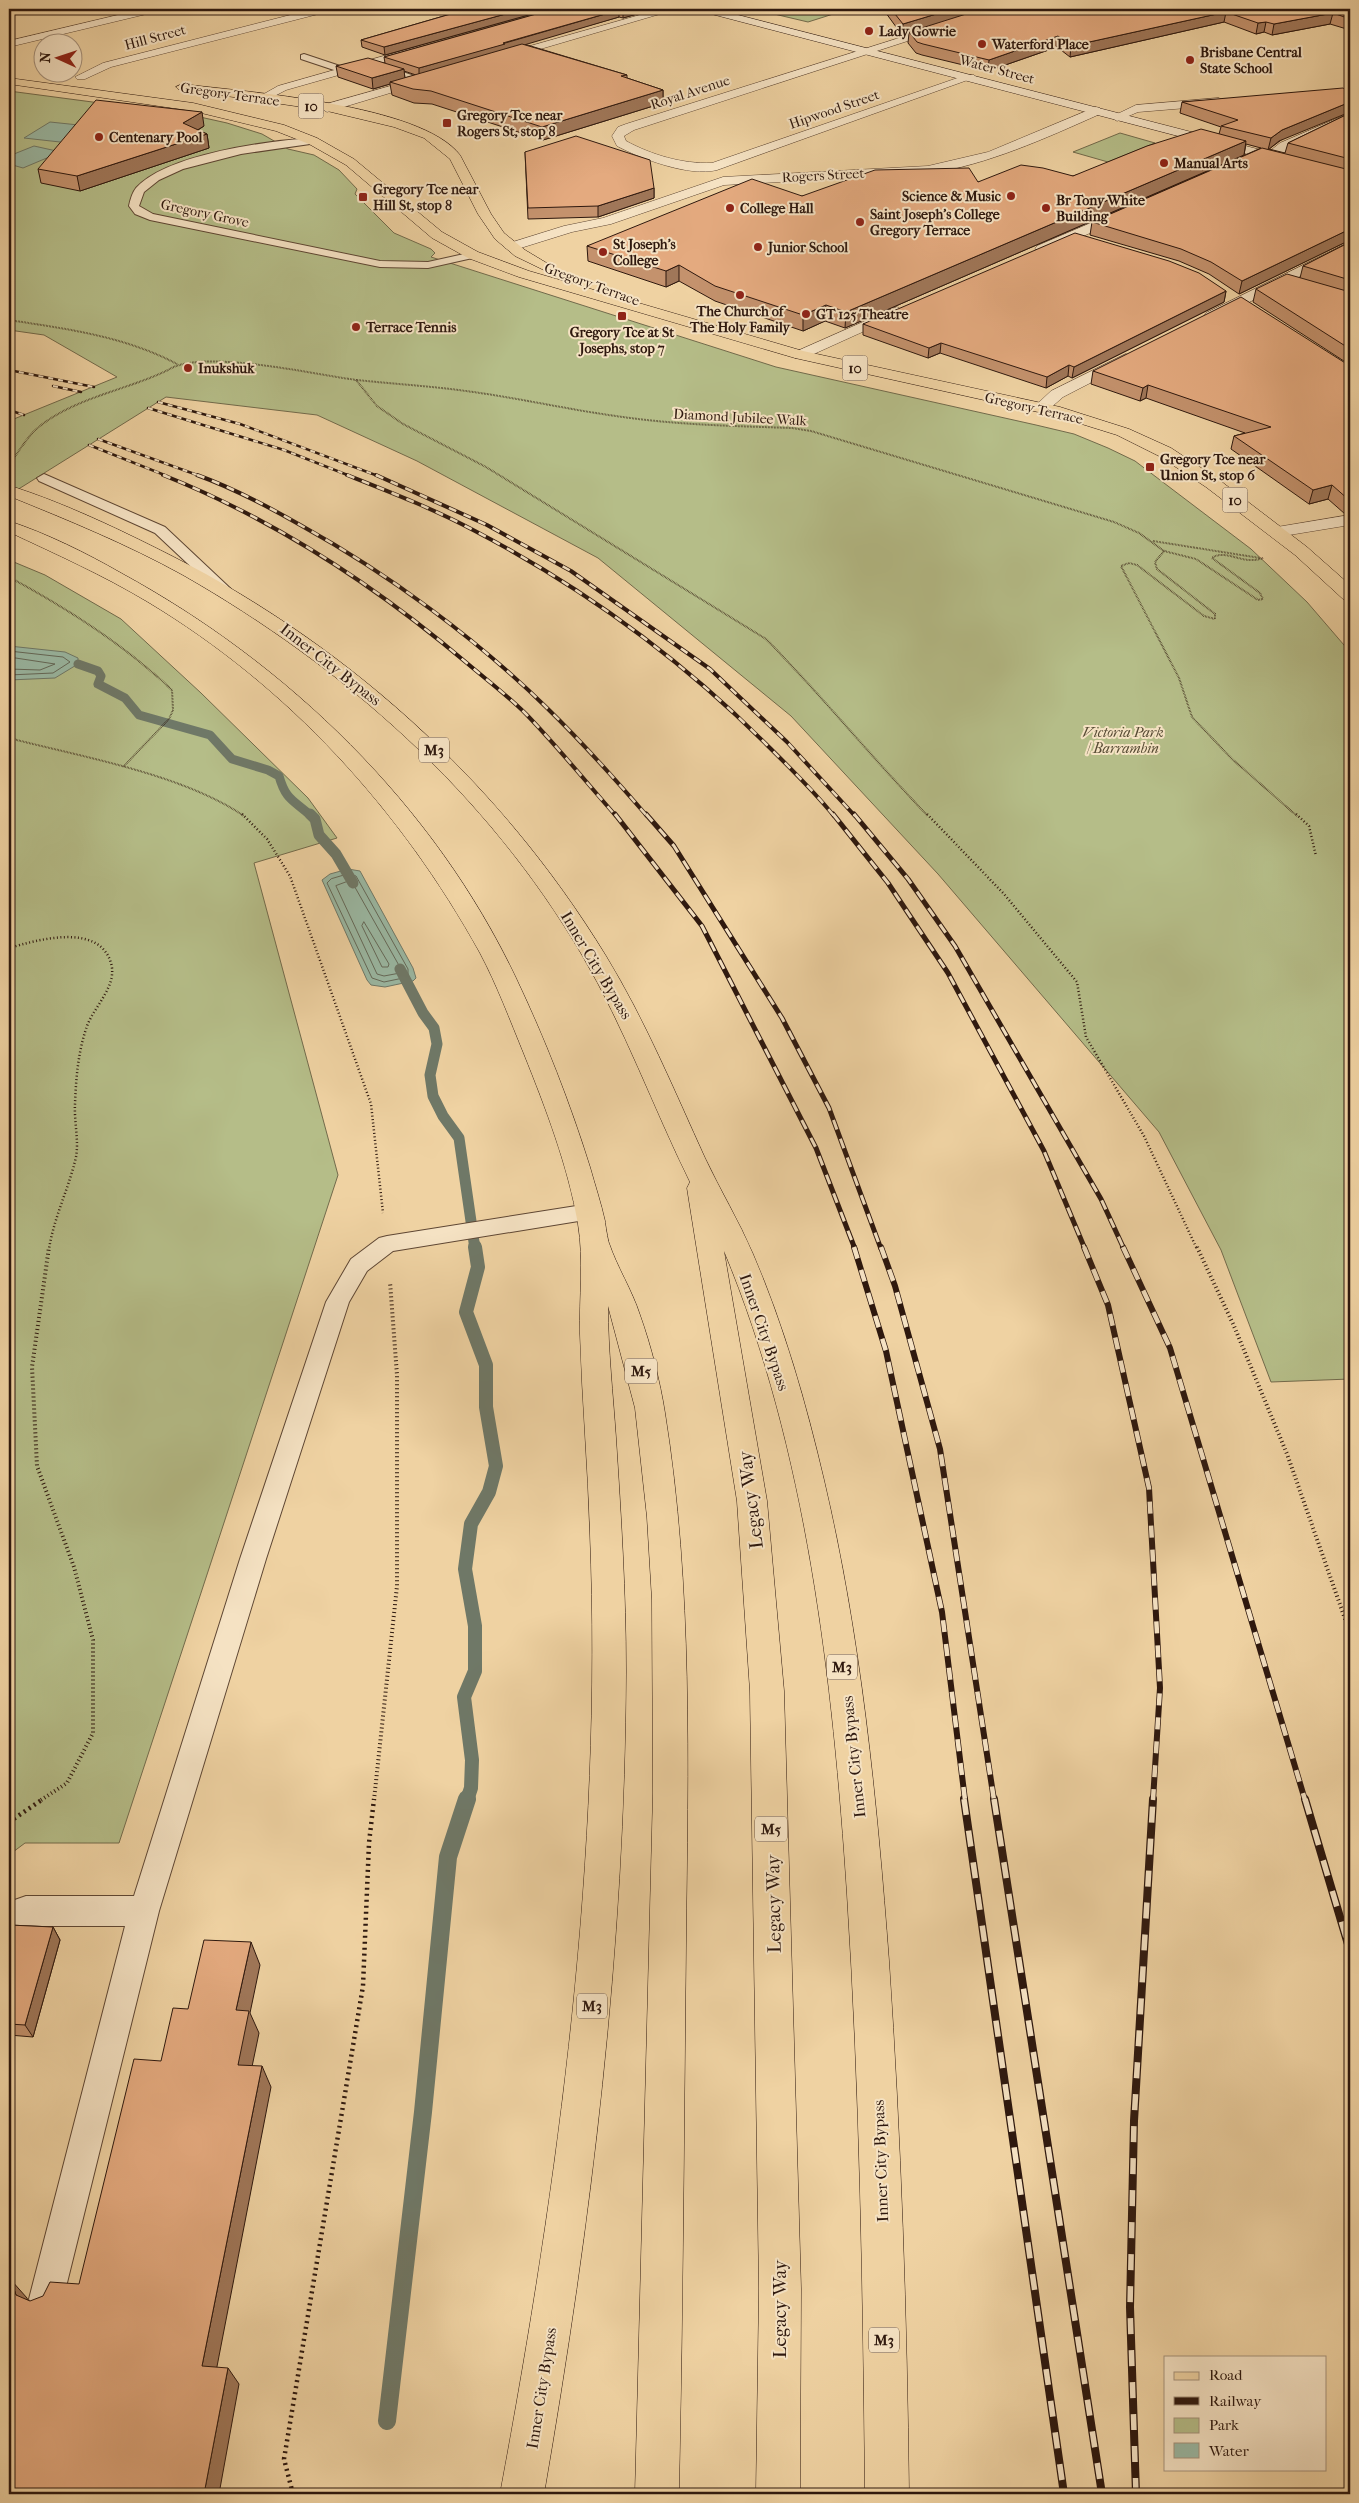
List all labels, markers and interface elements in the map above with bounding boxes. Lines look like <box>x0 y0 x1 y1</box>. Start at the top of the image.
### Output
street label: Hill Street <box>123 21 188 54</box>
place label: Lady Gowrie <box>879 23 956 40</box>
marker: Lady Gowrie <box>863 25 875 37</box>
north arrow <box>32 32 82 82</box>
place label: Waterford Place <box>991 36 1089 53</box>
marker: Waterford Place <box>976 38 988 50</box>
place label: Brisbane Central State School <box>1200 44 1302 77</box>
text: N <box>37 51 54 63</box>
street label: Water Street <box>956 51 1036 88</box>
marker: Brisbane Central State School <box>1184 54 1196 66</box>
street label: Royal Avenue <box>648 72 732 113</box>
street label: Gregory Terrace <box>179 79 281 110</box>
street label: Hipwood Street <box>787 86 882 133</box>
road number: 10 <box>298 94 324 118</box>
place label: Gregory Tce near Rogers St, stop 8 <box>457 107 563 140</box>
marker: Gregory Tce near Rogers St, stop 8 <box>441 117 453 129</box>
place label: Centenary Pool <box>109 129 203 146</box>
marker: Centenary Pool <box>93 131 105 143</box>
place label: Manual Arts <box>1173 155 1249 172</box>
marker: Manual Arts <box>1158 157 1170 169</box>
street label: Rogers Street <box>781 165 865 186</box>
place label: Gregory Tce near Hill St, stop 8 <box>373 181 479 214</box>
place label: Science & Music <box>902 188 1002 205</box>
marker: Science & Music <box>1005 190 1017 202</box>
marker: Gregory Tce near Hill St, stop 8 <box>357 191 369 203</box>
place label: Br Tony White Building <box>1056 192 1145 225</box>
street label: Gregory Grove <box>159 196 251 231</box>
place label: College Hall <box>740 200 814 217</box>
marker: College Hall <box>724 202 736 214</box>
marker: Br Tony White Building <box>1040 202 1052 214</box>
place label: Saint Joseph's College Gregory Terrace <box>870 206 1000 239</box>
marker: Saint Joseph's College Gregory Terrace <box>854 216 866 228</box>
place label: St Joseph's College <box>613 236 677 269</box>
place label: Junior School <box>766 239 848 256</box>
marker: Junior School <box>752 241 764 253</box>
marker: St Joseph's College <box>597 246 609 258</box>
street label: Gregory Terrace <box>542 259 642 310</box>
marker: The Church of The Holy Family <box>734 289 746 301</box>
place label: The Church of The Holy Family <box>689 303 792 336</box>
place label: GT 125 Theatre <box>816 306 908 323</box>
marker: GT 125 Theatre <box>800 308 812 320</box>
marker: Gregory Tce at St Josephs, stop 7 <box>616 310 628 322</box>
place label: Terrace Tennis <box>365 319 457 336</box>
marker: Terrace Tennis <box>350 321 362 333</box>
place label: Gregory Tce at St Josephs, stop 7 <box>570 324 675 357</box>
road number: 10 <box>842 356 868 380</box>
place label: Inukshuk <box>198 360 255 377</box>
marker: Inukshuk <box>182 362 194 374</box>
street label: Gregory Terrace <box>983 389 1085 428</box>
street label: Diamond Jubilee Walk <box>673 406 808 430</box>
place label: Gregory Tce near Union St, stop 6 <box>1159 451 1266 484</box>
marker: Gregory Tce near Union St, stop 6 <box>1144 461 1156 473</box>
road number: 10 <box>1222 488 1248 512</box>
street label: Inner City Bypass <box>277 619 385 710</box>
park label: Victoria Park / Barrambin <box>1083 724 1163 757</box>
road number: M3 <box>419 738 449 762</box>
street label: Inner City Bypass <box>557 908 636 1023</box>
street label: Inner City Bypass <box>736 1271 794 1393</box>
road number: M5 <box>625 1358 657 1384</box>
street label: Legacy Way <box>734 1449 768 1550</box>
road number: M3 <box>827 1654 857 1680</box>
street label: Inner City Bypass <box>838 1695 869 1819</box>
road number: M5 <box>755 1816 787 1842</box>
street label: Legacy Way <box>762 1854 786 1953</box>
road number: M3 <box>577 1994 607 2018</box>
street label: Inner City Bypass <box>869 2099 892 2223</box>
street label: Legacy Way <box>769 2259 791 2358</box>
street label: Inner City Bypass <box>523 2326 560 2450</box>
road number: M3 <box>869 2328 899 2352</box>
legend <box>1164 2356 1326 2470</box>
text: Road <box>1209 2366 1243 2384</box>
text: Railway <box>1209 2392 1262 2410</box>
text: Park <box>1209 2416 1239 2434</box>
text: Water <box>1208 2442 1249 2460</box>

